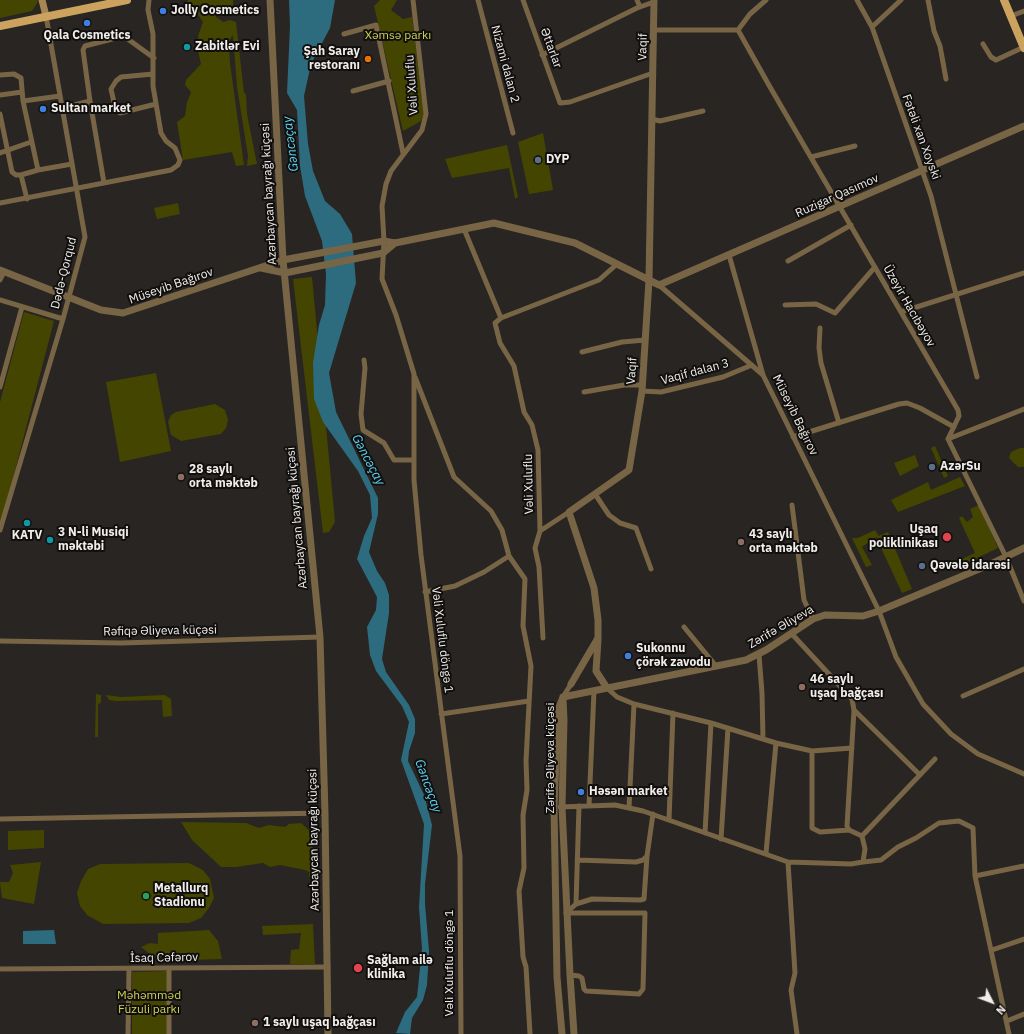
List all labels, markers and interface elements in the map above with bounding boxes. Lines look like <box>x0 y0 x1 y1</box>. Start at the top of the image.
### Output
place label: Jolly Cosmetics <box>171 4 259 18</box>
marker: Jolly Cosmetics <box>158 6 168 16</box>
marker: Qala Cosmetics <box>82 18 92 28</box>
street label: Nizami dalan 2 <box>488 24 522 104</box>
street label: Əttarlar <box>537 26 565 70</box>
place label: Qala Cosmetics <box>43 29 131 43</box>
park label: Xəmsə parkı <box>365 29 431 43</box>
street label: Vaqif <box>636 33 650 61</box>
place label: Zabitlər Evi <box>195 40 260 54</box>
marker: Zabitlər Evi <box>182 42 192 52</box>
place label: Şah Saray restoranı <box>304 45 360 73</box>
marker: Şah Saray restoranı <box>363 54 373 64</box>
street label: Vəli Xuluflu <box>403 54 421 116</box>
street label: Fətəli xan Xoyski <box>899 92 943 182</box>
place label: Sultan market <box>51 102 131 116</box>
marker: Sultan market <box>38 104 48 114</box>
water label: Gəncəçay <box>280 115 302 173</box>
street label: Azərbaycan bayrağı küçəsi <box>258 123 280 265</box>
place label: DYP <box>546 153 569 167</box>
marker: DYP <box>533 155 543 165</box>
street label: Ruzigar Qasımov <box>793 171 881 221</box>
street label: Dədə-Qorqud <box>48 236 80 310</box>
street label: Üzeyir Hacıbəyov <box>880 262 938 350</box>
street label: Müseyib Bağırov <box>127 265 215 307</box>
street label: Vaqif dalan 3 <box>659 356 731 388</box>
street label: Vaqif <box>624 357 640 385</box>
street label: Müseyib Bağırov <box>769 372 821 458</box>
water label: Gəncəçay <box>348 432 388 488</box>
street label: Azərbaycan bayrağı küçəsi <box>284 447 310 589</box>
street label: Vəli Xuluflu <box>521 454 537 514</box>
place label: AzərSu <box>940 460 981 474</box>
marker: AzərSu <box>927 462 937 472</box>
place label: 28 saylı orta məktəb <box>189 463 258 491</box>
marker: 28 saylı orta məktəb <box>176 472 186 482</box>
marker: KATV <box>22 518 32 528</box>
place label: Uşaq poliklinikası <box>869 523 938 551</box>
place label: 3 N-li Musiqi məktəbi <box>58 526 129 554</box>
place label: 43 saylı orta məktəb <box>749 528 818 556</box>
place label: KATV <box>12 529 42 543</box>
marker: Uşaq poliklinikası <box>941 531 953 543</box>
marker: 3 N-li Musiqi məktəbi <box>45 535 55 545</box>
marker: 43 saylı orta məktəb <box>736 537 746 547</box>
place label: Qəvələ idarəsi <box>930 559 1010 573</box>
marker: Qəvələ idarəsi <box>917 561 927 571</box>
street label: Vəli Xuluflu döngə 1 <box>428 586 456 694</box>
street label: Zərifə Əliyeva <box>746 602 816 652</box>
street label: Rəfiqə Əliyeva küçəsi <box>103 623 217 639</box>
place label: Sukonnu çörək zavodu <box>636 642 711 670</box>
marker: Sukonnu çörək zavodu <box>623 651 633 661</box>
place label: 46 saylı uşaq bağçası <box>810 673 883 701</box>
marker: 46 saylı uşaq bağçası <box>797 682 807 692</box>
street label: Zərifə Əliyeva küçəsi <box>544 703 558 813</box>
water label: Gəncəçay <box>411 757 445 815</box>
street label: Azərbaycan bayrağı küçəsi <box>306 769 322 911</box>
place label: Həsən market <box>589 785 668 799</box>
marker: Həsən market <box>576 787 586 797</box>
place label: Metallurq Stadionu <box>154 882 208 910</box>
marker: Metallurq Stadionu <box>141 891 151 901</box>
street label: Vəli Xuluflu döngə 1 <box>443 910 457 1016</box>
street label: İsaq Cəfərov <box>130 950 198 966</box>
place label: Sağlam ailə klinika <box>367 954 433 982</box>
marker: Sağlam ailə klinika <box>352 962 364 974</box>
north arrow <box>972 982 1012 1022</box>
park label: Məhəmməd Füzuli parkı <box>117 989 181 1017</box>
text: N <box>993 1002 1009 1018</box>
place label: 1 saylı uşaq bağçası <box>263 1016 376 1030</box>
marker: 1 saylı uşaq bağçası <box>250 1018 260 1028</box>

